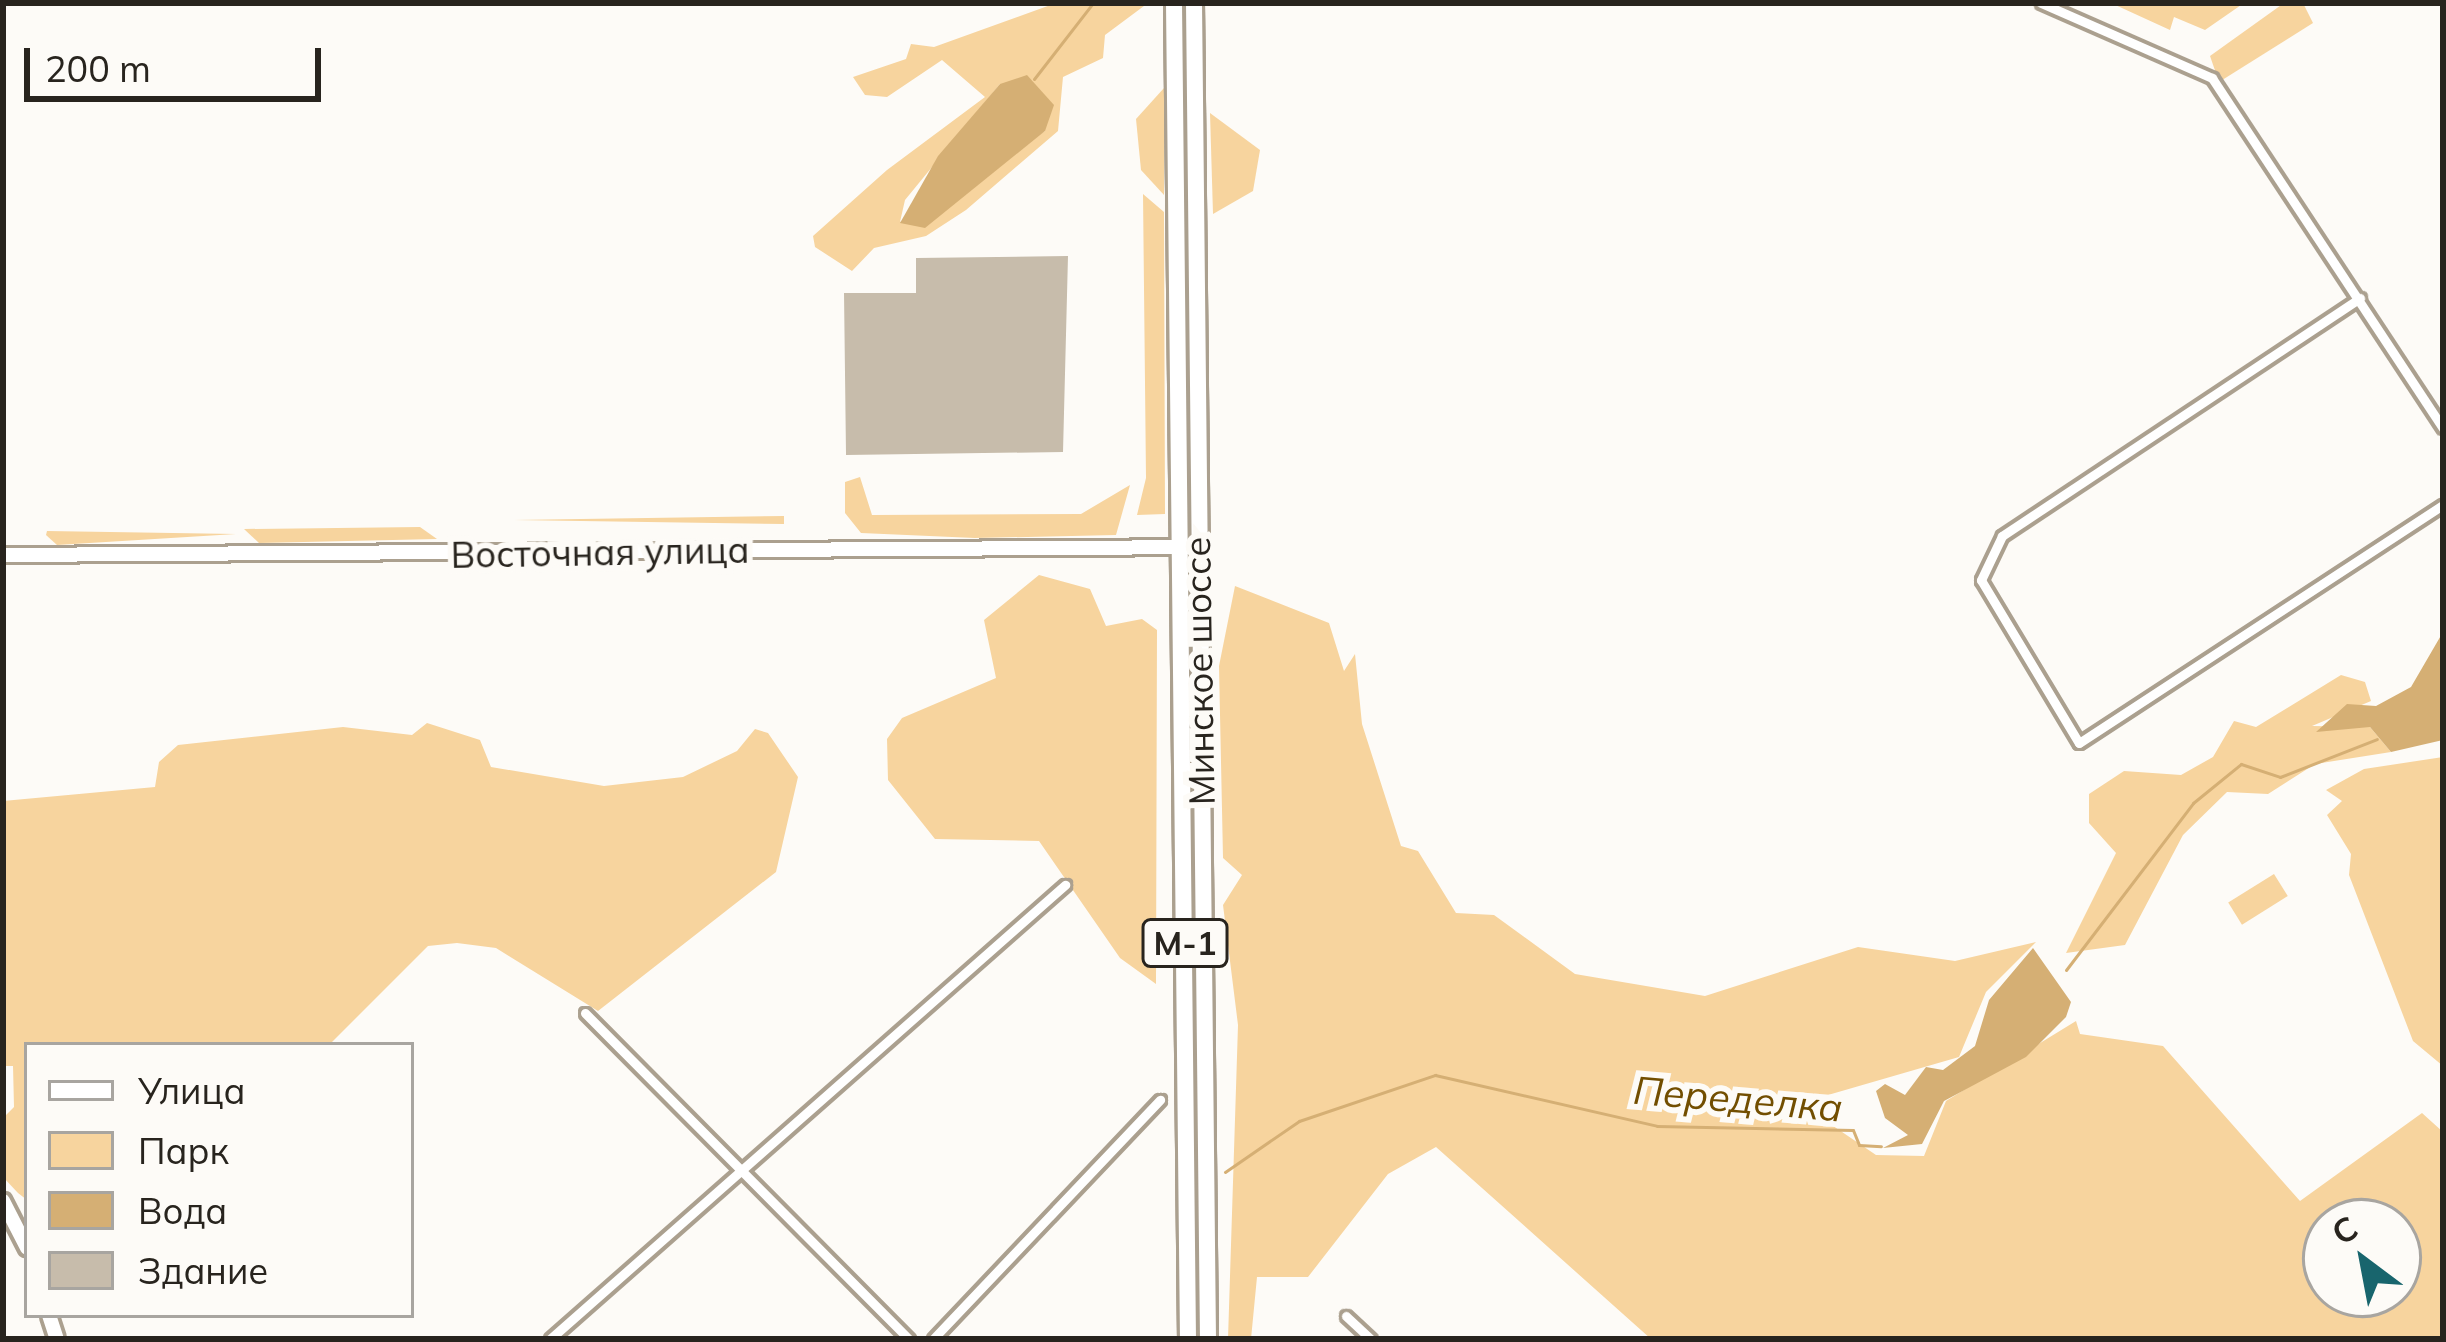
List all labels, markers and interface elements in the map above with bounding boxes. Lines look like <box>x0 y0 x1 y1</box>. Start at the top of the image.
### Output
scale bar <box>30 24 327 98</box>
text: 200 m <box>45 46 151 91</box>
street label: Восточная улица <box>450 528 750 576</box>
street label: Минское шоссе <box>1175 537 1223 805</box>
road number: М-1 <box>1140 916 1230 970</box>
legend <box>24 1042 414 1318</box>
water label: Переделка <box>1631 1067 1845 1131</box>
text: Улица <box>138 1068 246 1113</box>
text: Парк <box>138 1128 229 1173</box>
text: Вода <box>138 1188 227 1233</box>
north arrow <box>2302 1198 2422 1318</box>
text: С <box>2324 1206 2365 1253</box>
text: Здание <box>138 1248 268 1293</box>

